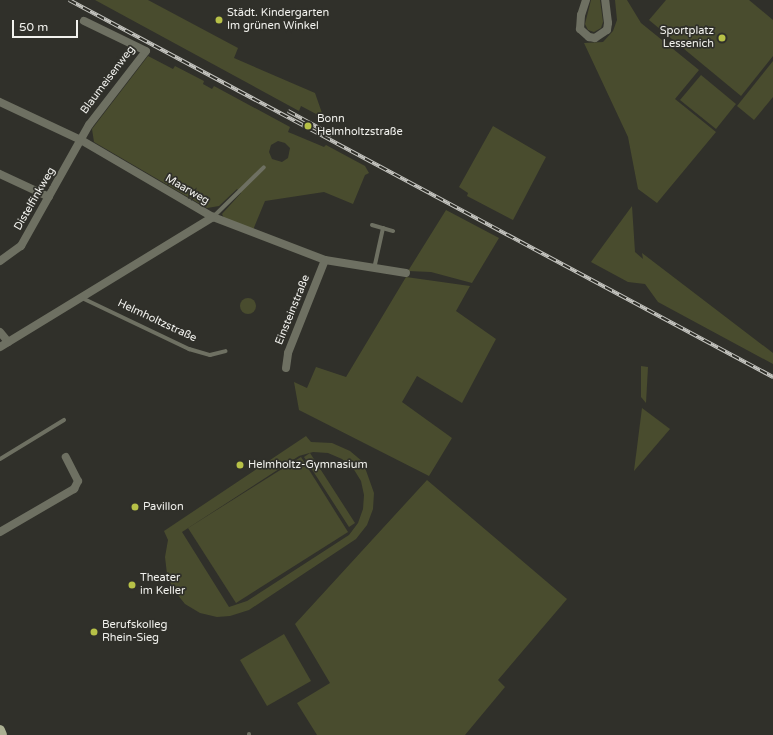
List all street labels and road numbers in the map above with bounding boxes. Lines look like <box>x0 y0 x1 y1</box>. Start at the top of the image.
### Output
street label: Blaumeisenweg <box>78 43 138 117</box>
street label: Distelfinkweg <box>12 165 58 233</box>
street label: Maarweg <box>162 172 212 208</box>
street label: Einsteinstraße <box>273 273 313 347</box>
street label: Helmholtzstraße <box>115 297 199 345</box>

